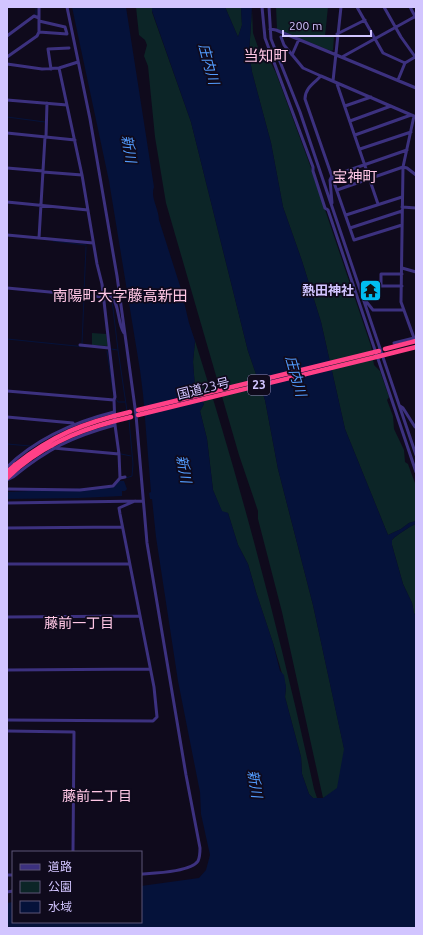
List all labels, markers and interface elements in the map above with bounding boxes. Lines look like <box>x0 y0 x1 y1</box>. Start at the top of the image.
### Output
scale bar <box>283 12 371 38</box>
text: 200 m <box>289 19 322 32</box>
water label: 庄内川 <box>196 42 223 88</box>
district label: 当知町 <box>243 47 289 64</box>
water label: 新川 <box>119 134 140 166</box>
district label: 宝神町 <box>332 168 378 185</box>
temple icon: 熱田神社 <box>357 277 383 303</box>
place label: 熱田神社 <box>302 283 354 297</box>
district label: 南陽町大字藤高新田 <box>52 287 188 304</box>
water label: 庄内川 <box>283 354 310 400</box>
street label: 国道23号 <box>175 375 231 401</box>
road number: 23 <box>248 375 270 395</box>
water label: 新川 <box>173 454 195 486</box>
district label: 藤前一丁目 <box>44 615 114 631</box>
water label: 新川 <box>245 769 266 801</box>
district label: 藤前二丁目 <box>62 788 132 804</box>
legend <box>12 851 142 923</box>
text: 道路 <box>48 860 72 873</box>
text: 公園 <box>48 880 72 893</box>
text: 水域 <box>48 900 72 913</box>

